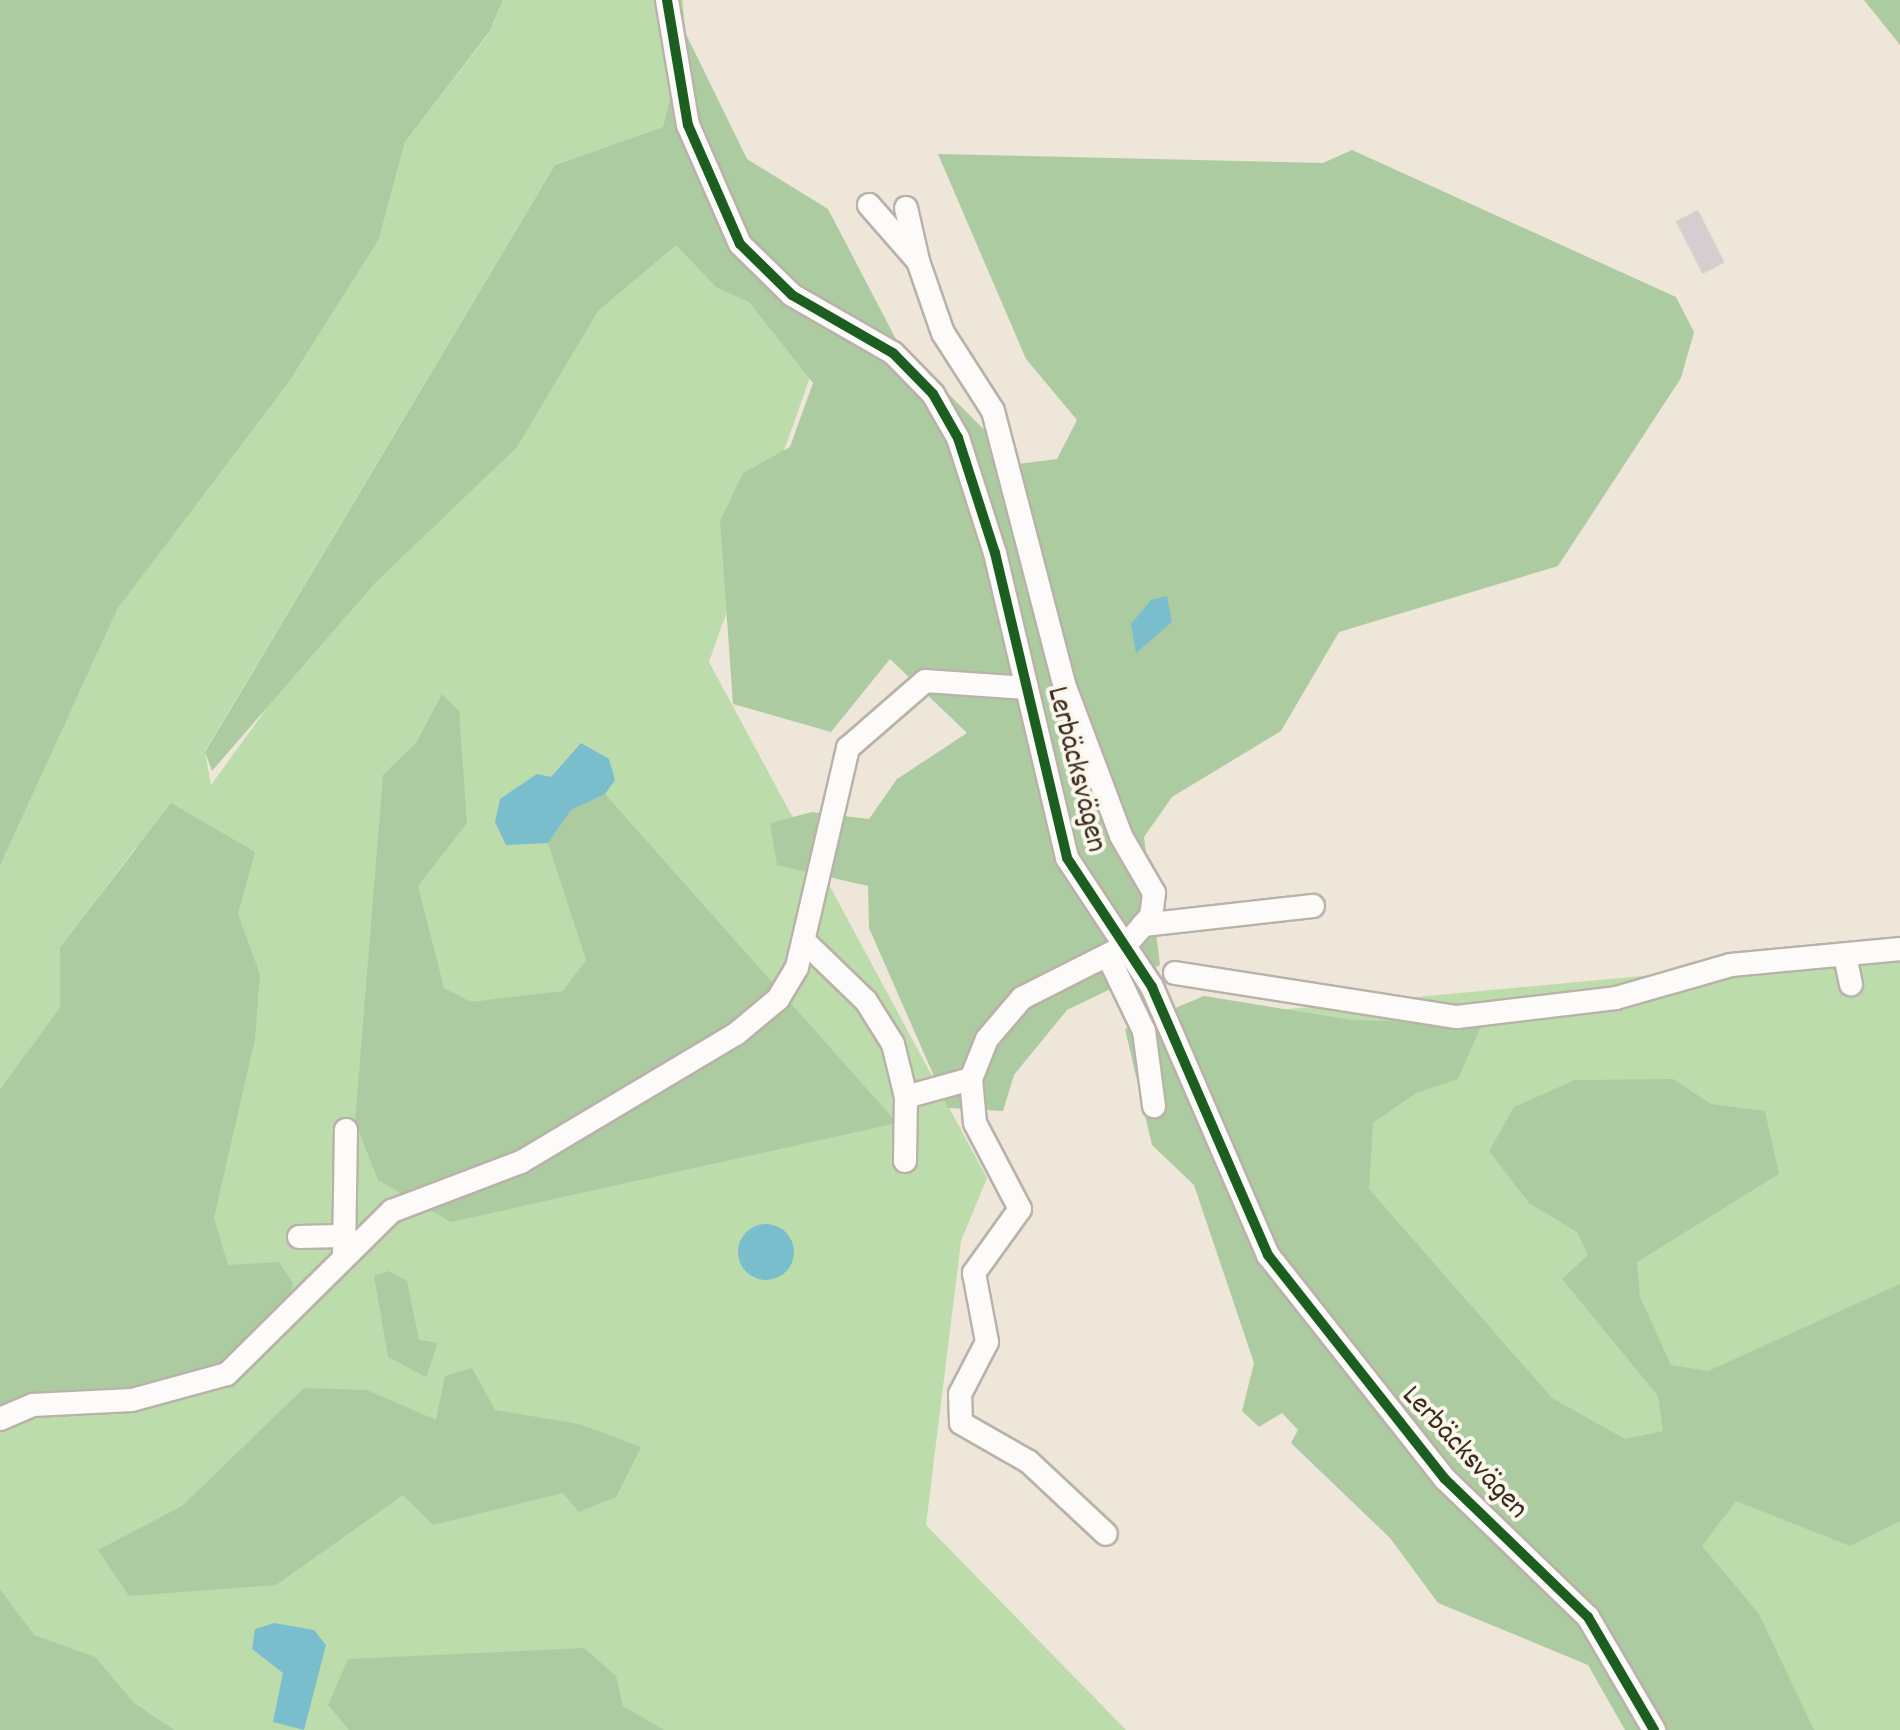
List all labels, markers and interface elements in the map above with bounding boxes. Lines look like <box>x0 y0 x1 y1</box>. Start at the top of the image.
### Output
street label: Lerbäcksvägen <box>1036 684 1112 856</box>
street label: Lerbäcksvägen <box>1392 1380 1534 1528</box>

